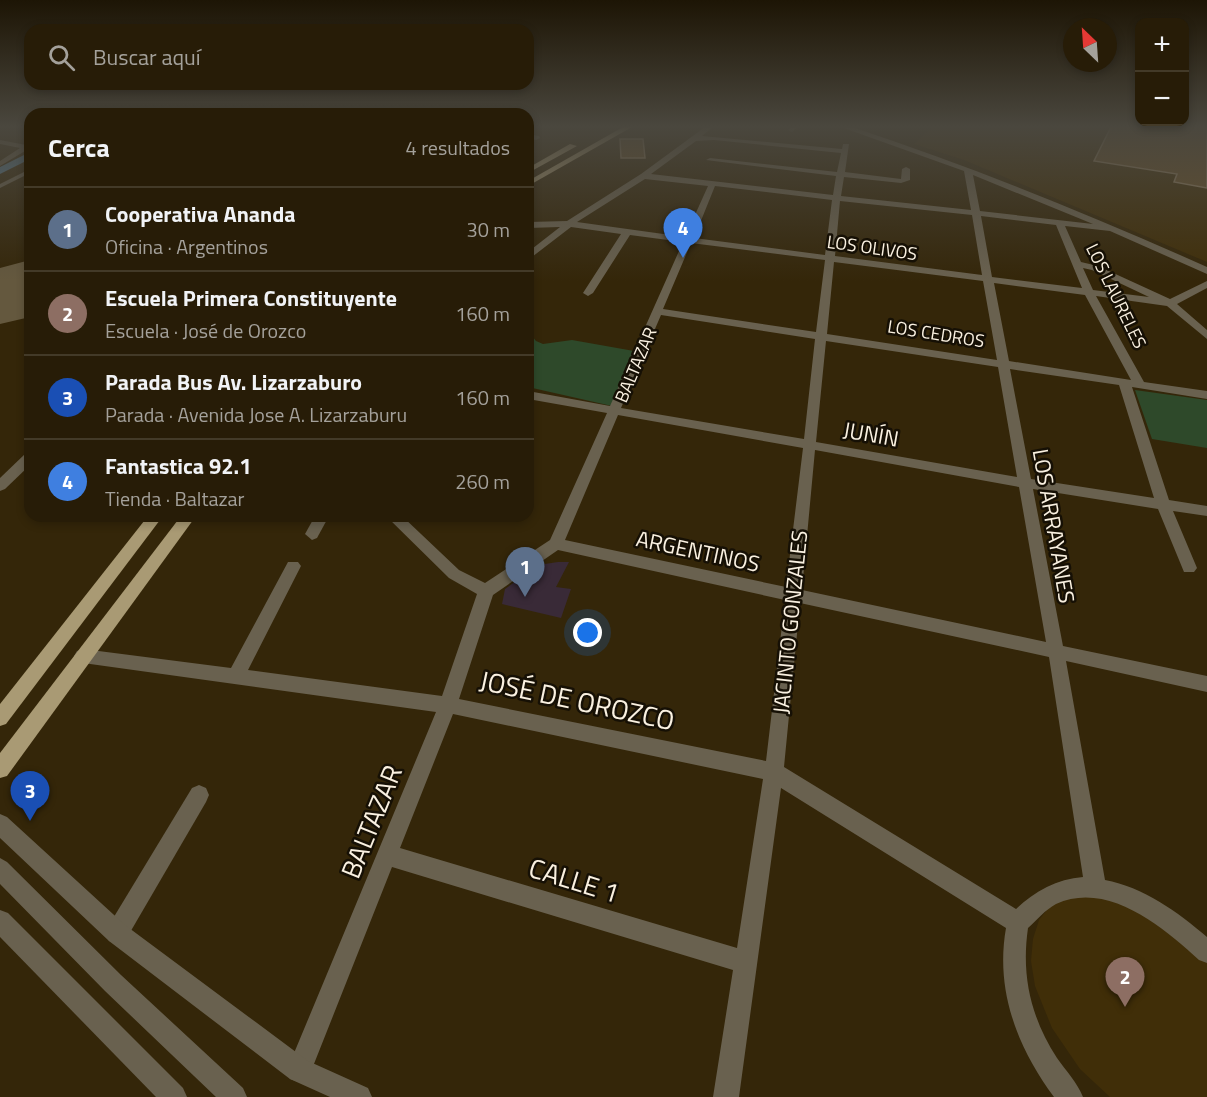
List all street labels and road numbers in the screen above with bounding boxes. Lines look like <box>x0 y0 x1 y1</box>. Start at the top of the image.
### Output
street label: LOS OLIVOS <box>825 228 919 267</box>
street label: LOS LAURELES <box>1079 239 1154 353</box>
street label: LOS CEDROS <box>886 313 987 355</box>
street label: BALTAZAR <box>608 323 663 407</box>
street label: JUNÍN <box>841 412 901 456</box>
street label: LOS ARRAYANES <box>1024 446 1084 606</box>
street label: ARGENTINOS <box>633 521 763 581</box>
street label: JACINTO GONZALES <box>763 529 817 715</box>
street label: JOSÉ DE OROZCO <box>476 659 678 740</box>
street label: BALTAZAR <box>329 759 412 884</box>
street label: CALLE 1 <box>524 846 625 913</box>

